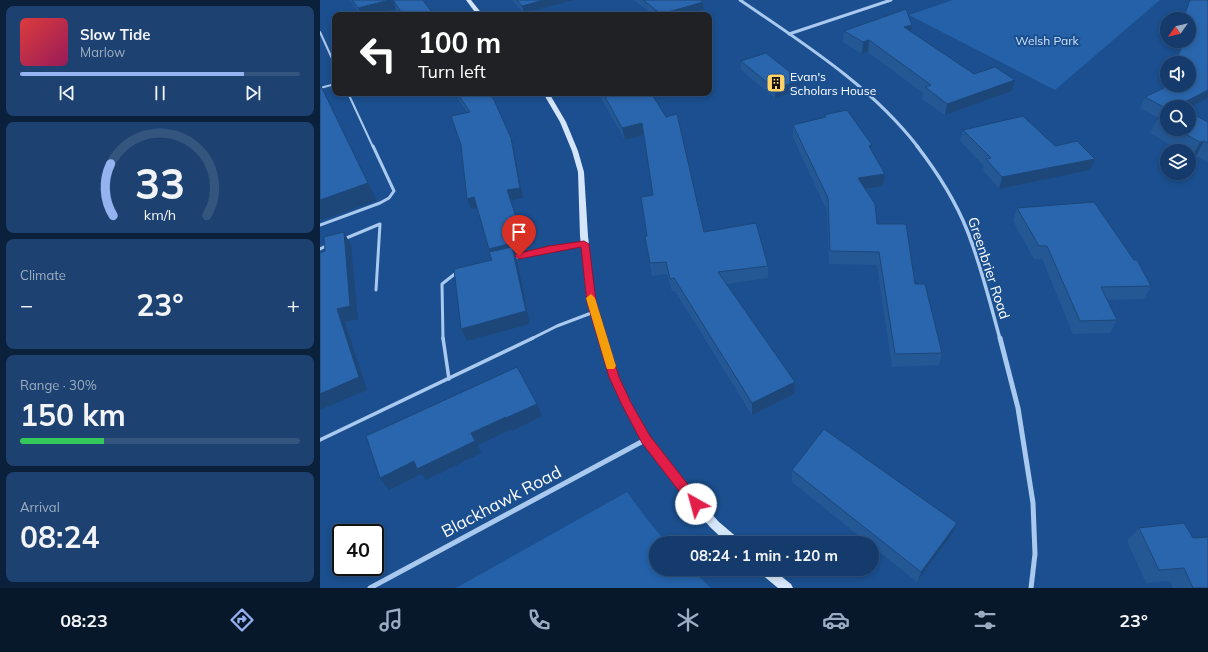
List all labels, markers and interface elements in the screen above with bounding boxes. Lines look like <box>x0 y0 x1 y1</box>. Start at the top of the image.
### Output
north arrow <box>1160 12 1196 48</box>
map controls <box>1160 12 1196 180</box>
text: Slow Tide <box>80 25 150 44</box>
text: 100 m <box>418 25 501 60</box>
icon: left <box>352 28 404 80</box>
park label: Welsh Park <box>1015 33 1080 48</box>
text: Marlow <box>80 44 125 60</box>
button: sound <box>1160 56 1196 92</box>
text: Turn left <box>418 60 486 83</box>
place label: Evan's Scholars House <box>790 69 876 98</box>
building icon: Evan's Scholars House <box>765 72 787 94</box>
icon: previous <box>56 82 78 104</box>
icon: pause <box>149 82 171 104</box>
icon: next <box>242 82 264 104</box>
button: search <box>1160 100 1196 136</box>
button: layers <box>1160 144 1196 180</box>
text: 33 <box>135 156 185 208</box>
text: km/h <box>144 205 176 223</box>
pin <box>502 215 536 256</box>
street label: Greenbrier Road <box>964 215 1014 321</box>
icon: arrive <box>508 221 530 243</box>
text: Climate <box>20 267 66 283</box>
text: 23° <box>136 286 184 324</box>
text: − <box>20 291 33 319</box>
text: + <box>287 291 300 319</box>
text: Range · 30% <box>20 377 97 393</box>
text: 150 km <box>20 396 126 434</box>
street label: Blackhawk Road <box>437 461 565 541</box>
position arrow <box>675 483 717 525</box>
text: Arrival <box>20 499 60 515</box>
text: 08:24 <box>20 518 99 556</box>
speed limit sign: 40 <box>332 524 384 576</box>
text: 08:24 · 1 min · 120 m <box>690 546 838 565</box>
icon: directions <box>228 606 256 634</box>
icon: music <box>377 606 405 634</box>
icon: phone <box>525 606 553 634</box>
icon: climate <box>674 606 702 634</box>
icon: car <box>822 606 850 634</box>
icon: filters <box>971 606 999 634</box>
text: 08:23 <box>60 609 108 632</box>
text: 23° <box>1119 609 1148 632</box>

